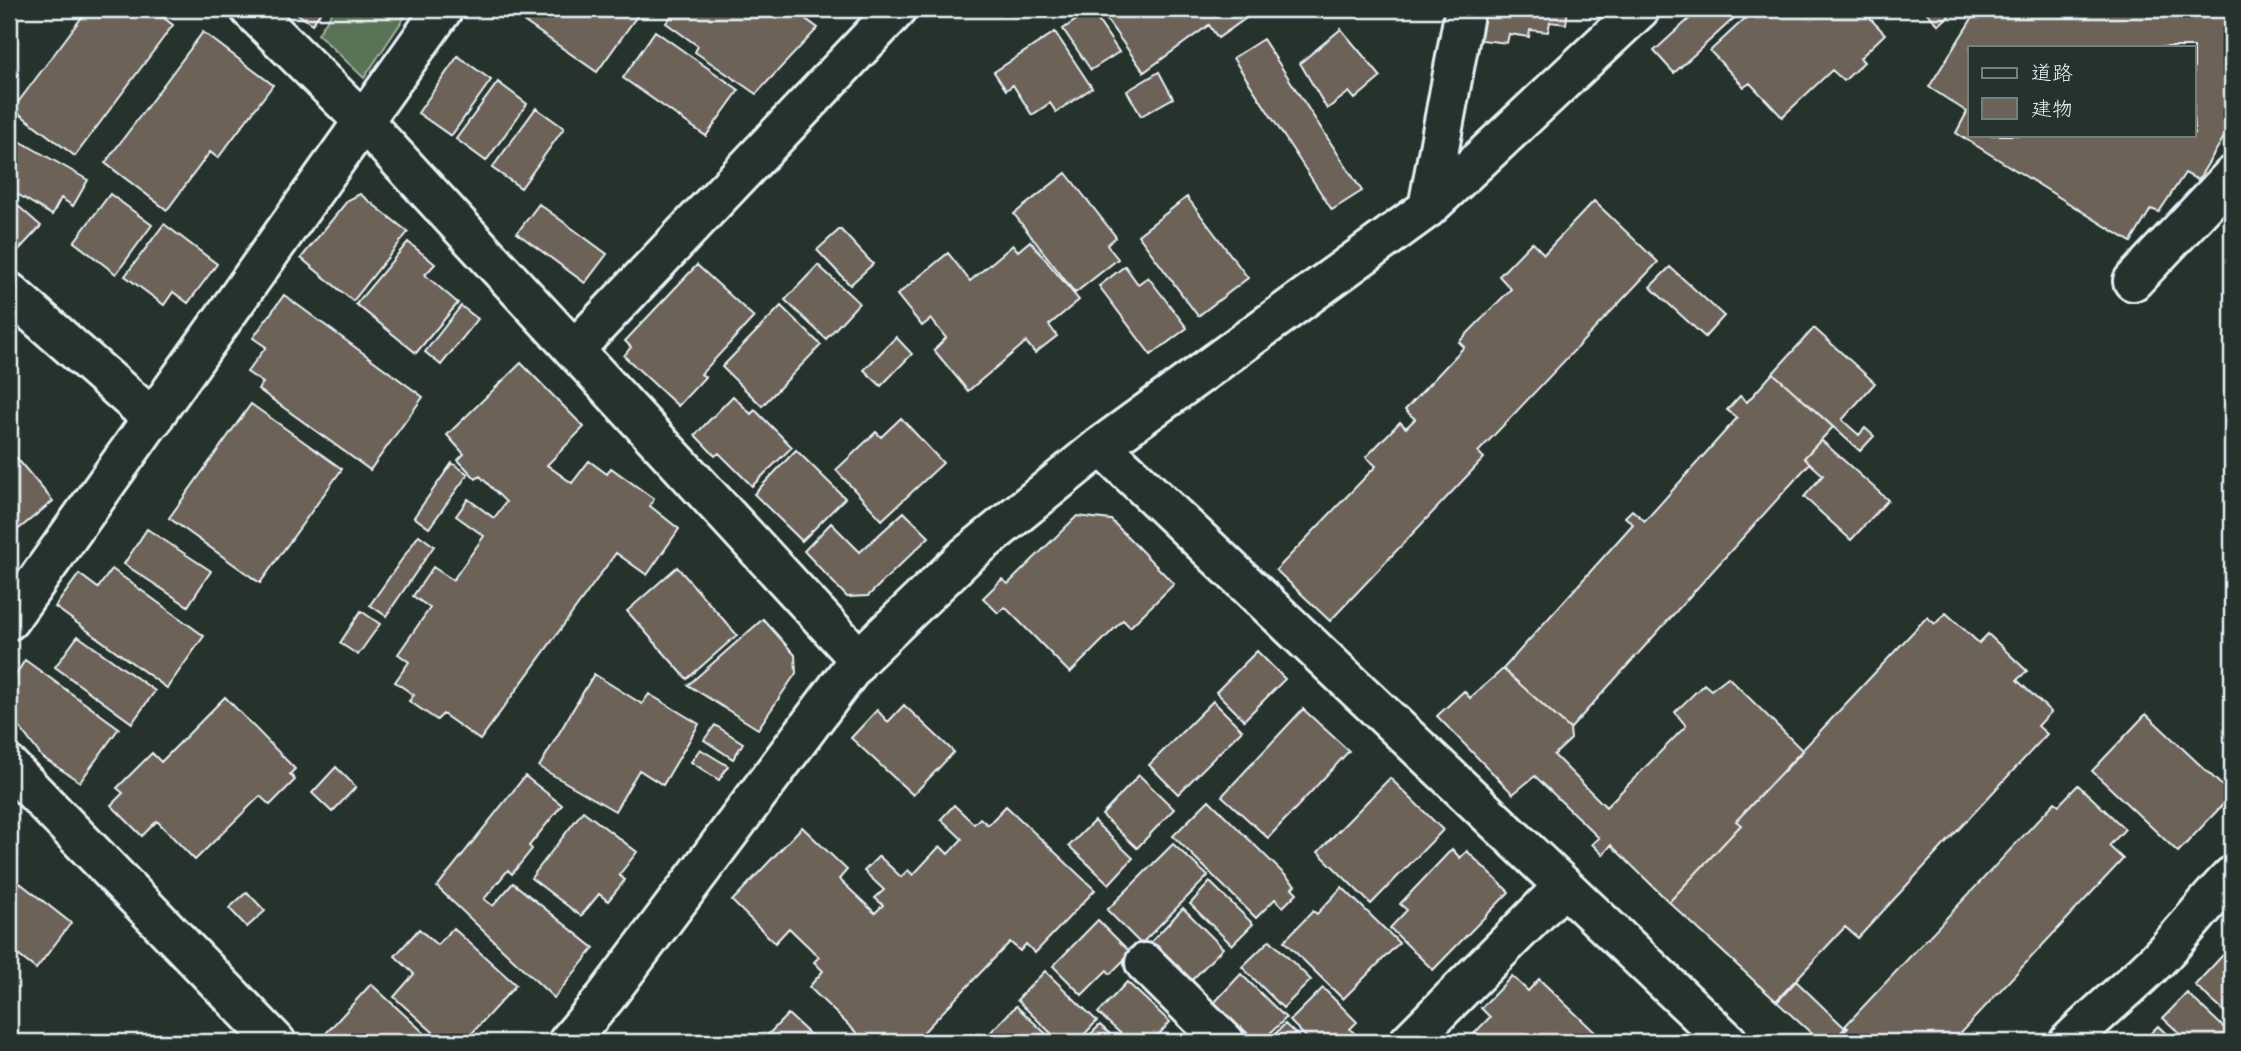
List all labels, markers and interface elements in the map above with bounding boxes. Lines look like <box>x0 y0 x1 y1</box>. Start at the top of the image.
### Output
legend <box>1968 46 2196 136</box>
text: 道路 <box>2031 59 2073 86</box>
text: 建物 <box>2031 95 2073 122</box>

